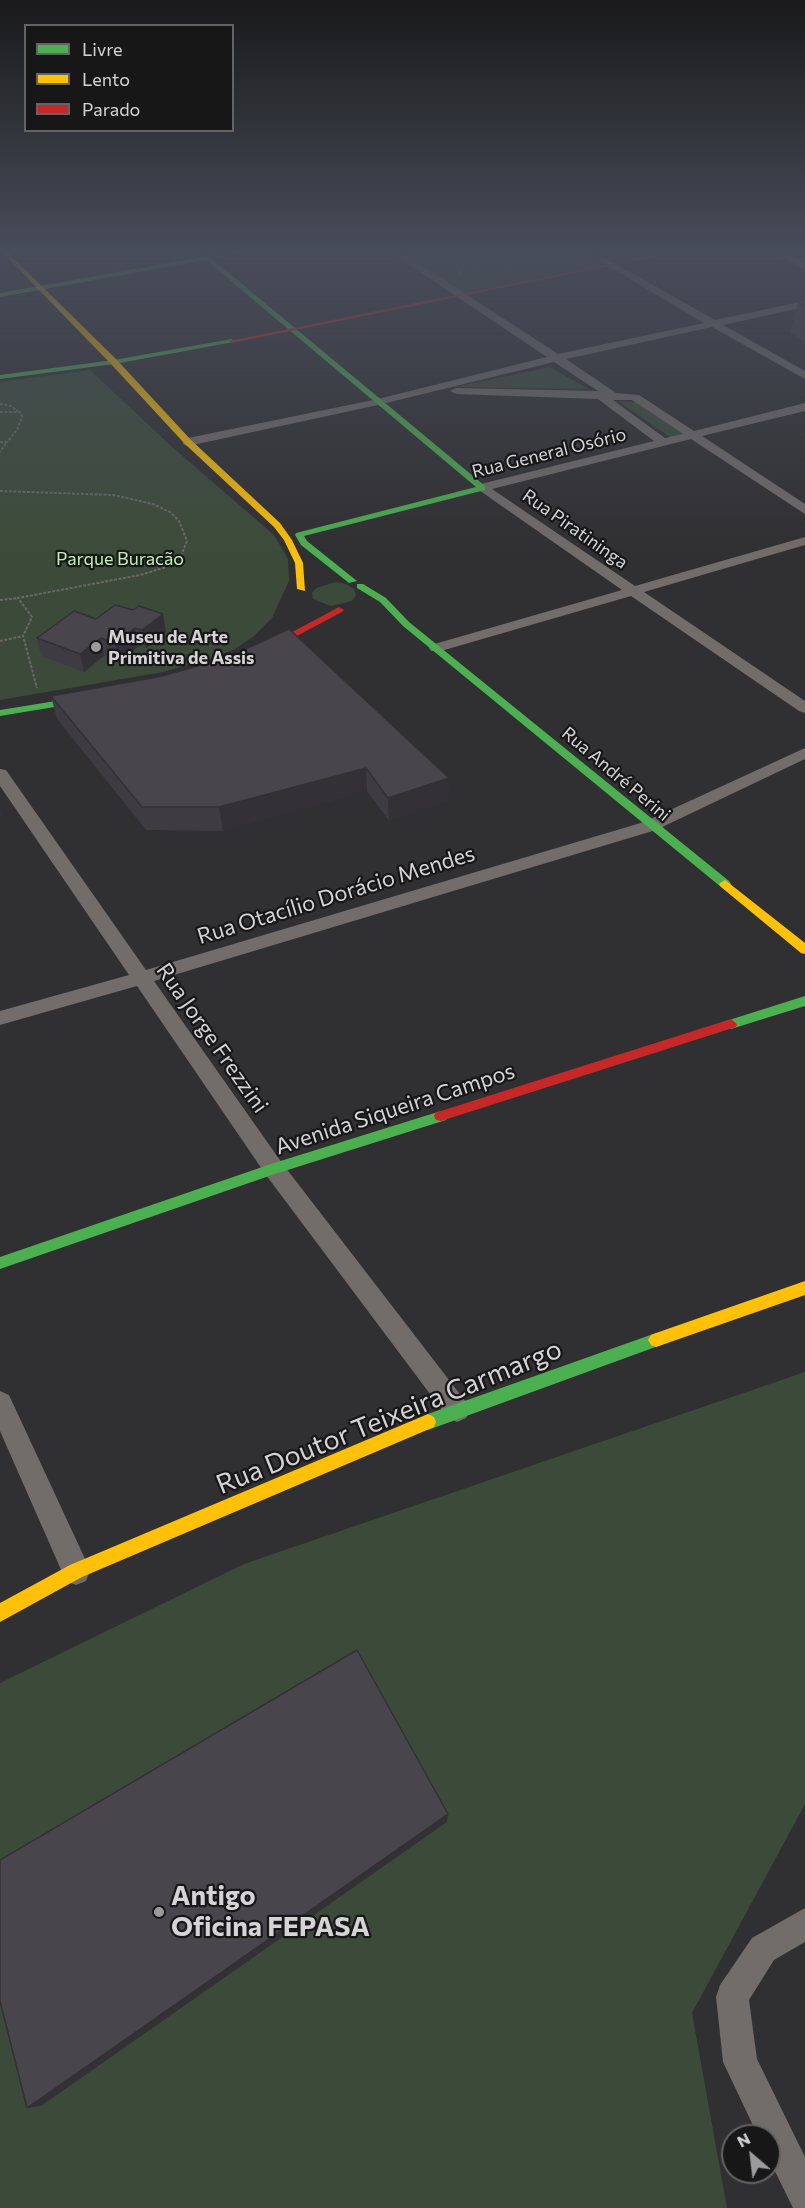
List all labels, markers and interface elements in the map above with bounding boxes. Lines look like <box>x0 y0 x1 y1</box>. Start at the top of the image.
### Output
legend <box>24 24 234 132</box>
text: Livre <box>82 38 123 60</box>
text: Lento <box>82 68 130 90</box>
text: Parado <box>82 98 140 120</box>
street label: Rua General Osório <box>470 423 628 483</box>
street label: Rua Piratininga <box>518 485 632 573</box>
park label: Parque Buracão <box>56 548 184 570</box>
place label: Museu de Arte Primitiva de Assis <box>108 626 254 668</box>
marker: Museu de Arte Primitiva de Assis <box>89 640 103 654</box>
street label: Rua André Perini <box>557 722 675 826</box>
street label: Rua Otacílio Dorácio Mendes <box>194 840 478 950</box>
street label: Rua Jorge Frezzini <box>151 958 273 1118</box>
street label: Avenida Siqueira Campos <box>272 1058 518 1160</box>
street label: Rua Doutor Teixeira Carmargo <box>211 1333 567 1501</box>
place label: Antigo Oficina FEPASA <box>171 1880 370 1943</box>
marker: Antigo Oficina FEPASA <box>152 1905 166 1919</box>
north arrow <box>721 2124 781 2184</box>
text: N <box>733 2128 753 2151</box>

